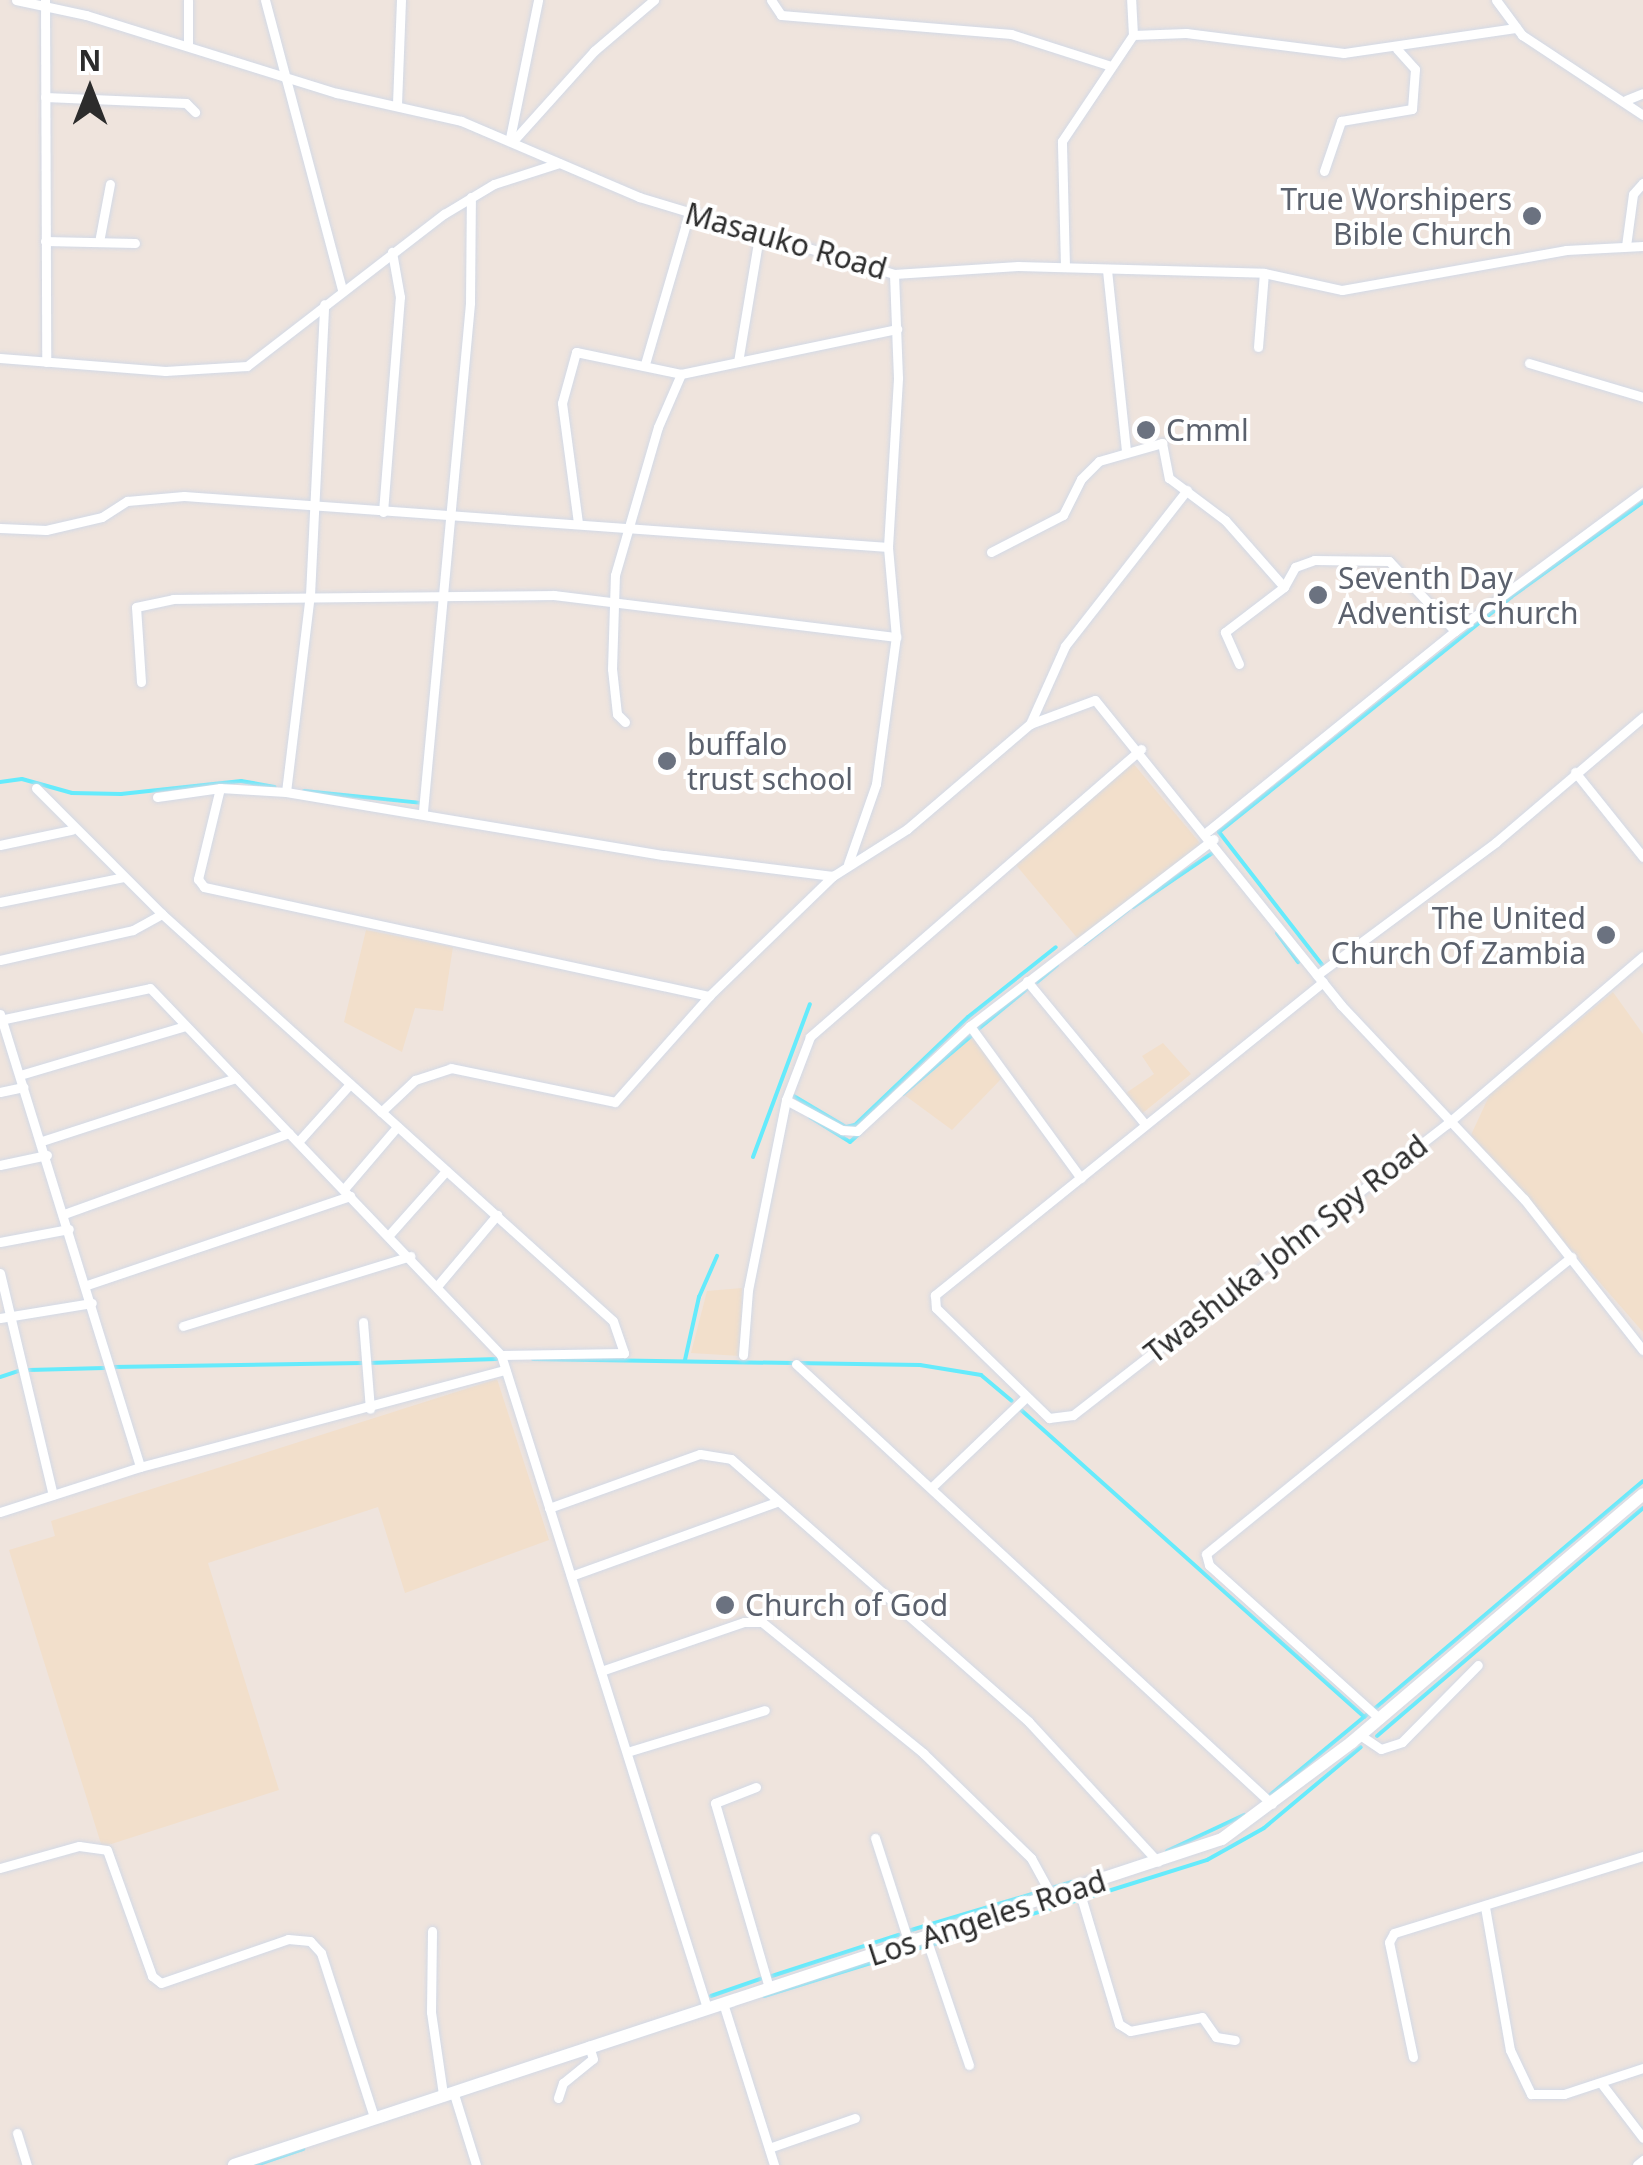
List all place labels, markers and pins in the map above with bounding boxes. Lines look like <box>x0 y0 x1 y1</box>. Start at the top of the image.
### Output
place label: True Worshipers Bible Church <box>1281 181 1512 252</box>
marker: True Worshipers Bible Church <box>1521 205 1543 227</box>
place label: Cmml <box>1166 412 1249 448</box>
marker: Cmml <box>1135 419 1157 441</box>
place label: Seventh Day Adventist Church <box>1338 560 1579 630</box>
marker: Seventh Day Adventist Church <box>1307 584 1329 606</box>
place label: buffalo trust school <box>687 726 853 796</box>
marker: buffalo trust school <box>656 750 678 772</box>
place label: The United Church Of Zambia <box>1331 900 1586 970</box>
marker: The United Church Of Zambia <box>1595 924 1617 946</box>
place label: Church of God <box>745 1587 948 1623</box>
marker: Church of God <box>714 1594 736 1616</box>

